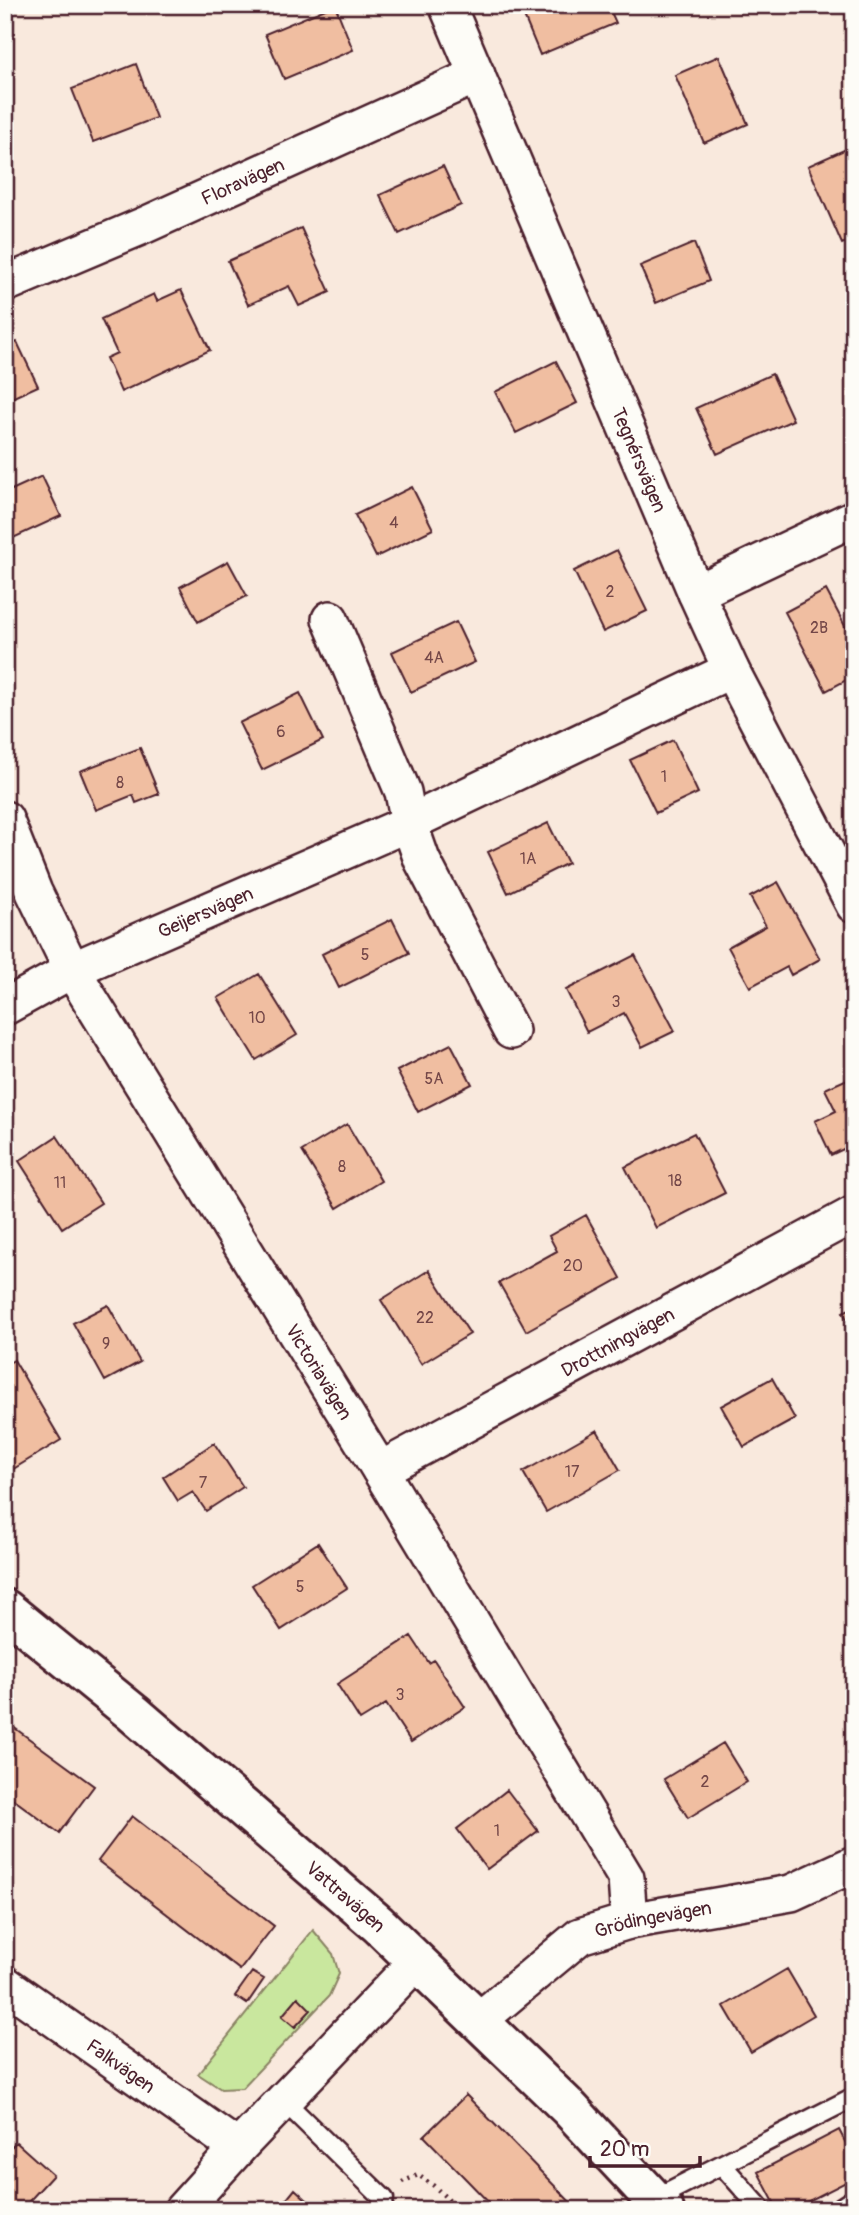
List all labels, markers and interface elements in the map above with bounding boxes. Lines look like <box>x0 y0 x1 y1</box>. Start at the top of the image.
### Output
street label: Floravägen <box>198 153 288 211</box>
street label: Tegnérsvägen <box>606 404 671 516</box>
house number: 4 <box>389 513 399 533</box>
house number: 2 <box>606 582 615 602</box>
house number: 2B <box>810 618 828 638</box>
house number: 4A <box>424 648 444 668</box>
house number: 6 <box>276 722 286 742</box>
house number: 1 <box>661 767 667 787</box>
house number: 8 <box>116 773 124 793</box>
house number: 1A <box>520 849 536 869</box>
street label: Geijersvägen <box>154 881 257 944</box>
house number: 5 <box>361 945 369 965</box>
house number: 3 <box>612 992 621 1012</box>
house number: 10 <box>248 1008 266 1028</box>
house number: 5A <box>424 1069 444 1089</box>
house number: 8 <box>338 1157 346 1177</box>
house number: 18 <box>668 1171 682 1191</box>
house number: 11 <box>54 1173 66 1193</box>
house number: 20 <box>563 1256 583 1276</box>
street label: Drottningvägen <box>557 1302 679 1383</box>
house number: 22 <box>416 1308 434 1328</box>
street label: Victoriavägen <box>280 1320 357 1425</box>
house number: 9 <box>102 1334 110 1354</box>
house number: 17 <box>565 1462 580 1482</box>
house number: 7 <box>199 1473 208 1493</box>
house number: 5 <box>296 1577 304 1597</box>
house number: 3 <box>396 1685 405 1705</box>
house number: 2 <box>701 1772 710 1792</box>
house number: 1 <box>494 1821 500 1841</box>
street label: Vattravägen <box>301 1856 390 1938</box>
street label: Grödingevägen <box>592 1896 713 1944</box>
street label: Falkvägen <box>82 2034 160 2099</box>
scale bar <box>590 2124 700 2168</box>
text: 20 m <box>600 2136 649 2163</box>

